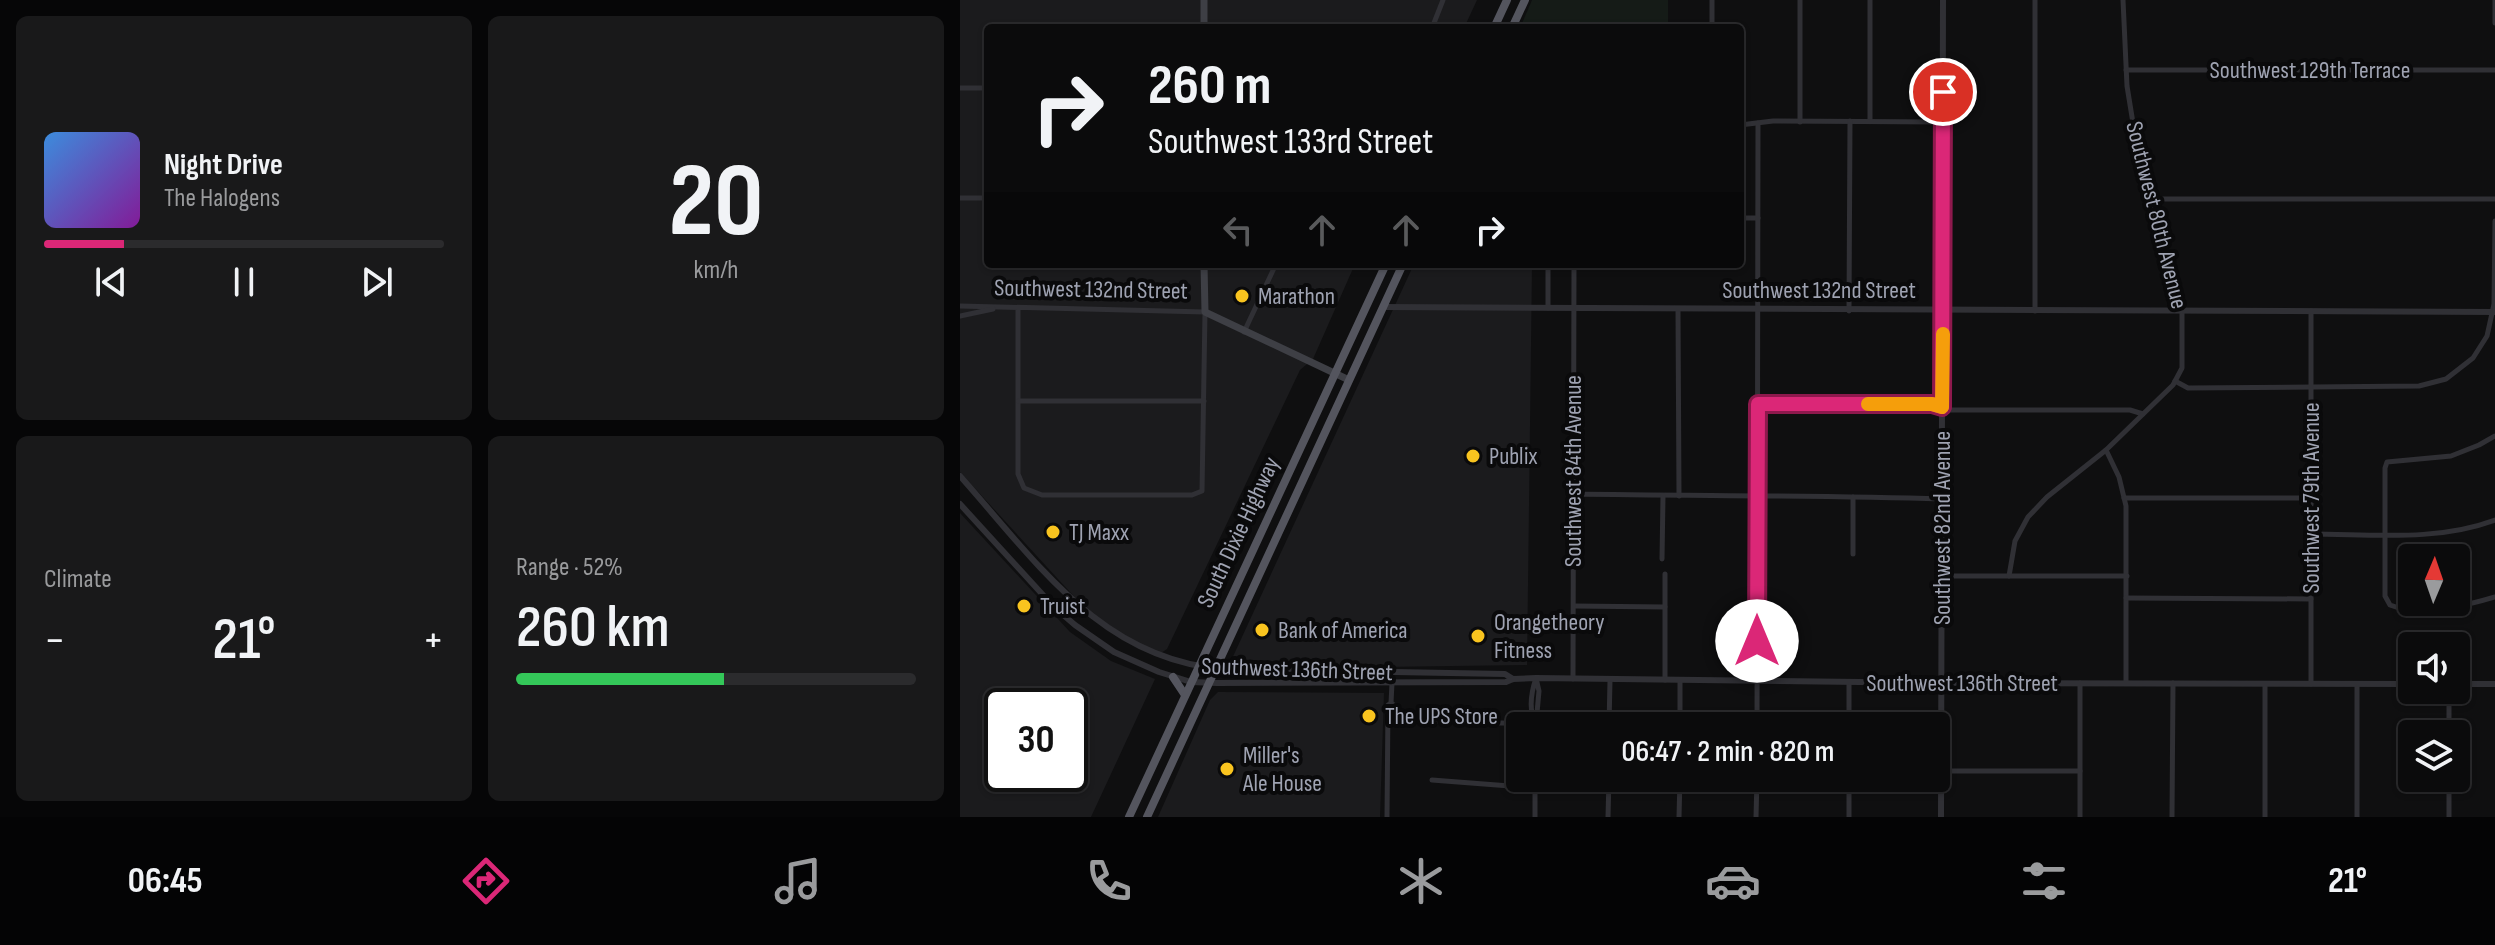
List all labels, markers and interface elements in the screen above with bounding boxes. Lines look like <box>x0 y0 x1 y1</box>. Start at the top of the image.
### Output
text: 260 m <box>1148 53 1271 120</box>
icon: right <box>1016 56 1120 160</box>
street label: Southwest 129th Terrace <box>2210 56 2410 85</box>
pin <box>1909 58 1977 126</box>
icon: arrive <box>1921 70 1965 114</box>
street label: Southwest 80th Avenue <box>2119 118 2194 312</box>
text: Southwest 133rd Street <box>1148 121 1433 164</box>
text: 20 <box>668 140 764 265</box>
text: Night Drive <box>164 147 283 183</box>
text: The Halogens <box>164 183 280 214</box>
icon: left <box>1216 208 1260 252</box>
icon: ahead <box>1300 208 1344 252</box>
icon: ahead <box>1384 208 1428 252</box>
icon: right <box>1468 208 1512 252</box>
text: km/h <box>694 255 738 286</box>
icon: previous <box>89 260 133 304</box>
icon: pause <box>222 260 266 304</box>
icon: next <box>355 260 399 304</box>
street label: Southwest 132nd Street <box>994 273 1188 306</box>
street label: Southwest 132nd Street <box>1722 276 1916 305</box>
place label: Marathon <box>1258 282 1335 311</box>
marker: Marathon <box>1233 287 1251 305</box>
street label: Southwest 84th Avenue <box>1559 375 1588 567</box>
street label: Southwest 79th Avenue <box>2297 402 2326 594</box>
street label: Southwest 82nd Avenue <box>1928 431 1957 625</box>
place label: Publix <box>1489 442 1538 471</box>
marker: Publix <box>1464 447 1482 465</box>
street label: South Dixie Highway <box>1191 452 1286 612</box>
place label: TJ Maxx <box>1069 518 1129 547</box>
marker: TJ Maxx <box>1044 523 1062 541</box>
north arrow <box>2398 544 2470 616</box>
map controls <box>2398 544 2470 792</box>
text: Range · 52% <box>516 552 623 583</box>
text: Climate <box>44 564 112 595</box>
text: 260 km <box>516 592 670 664</box>
place label: Truist <box>1040 592 1085 621</box>
marker: Truist <box>1015 597 1033 615</box>
position arrow <box>1715 599 1799 683</box>
text: 21° <box>212 604 276 676</box>
place label: Orangetheory Fitness <box>1494 608 1604 665</box>
text: − <box>44 614 66 667</box>
text: + <box>422 614 444 667</box>
place label: Bank of America <box>1278 616 1408 645</box>
marker: Bank of America <box>1253 621 1271 639</box>
marker: Orangetheory Fitness <box>1469 627 1487 645</box>
button: sound <box>2398 632 2470 704</box>
street label: Southwest 136th Street <box>1201 652 1393 687</box>
street label: Southwest 136th Street <box>1866 669 2058 698</box>
speed limit sign: 30 <box>984 688 1088 792</box>
place label: The UPS Store <box>1385 702 1498 731</box>
marker: The UPS Store <box>1360 707 1378 725</box>
button: layers <box>2398 720 2470 792</box>
text: 06:47 · 2 min · 820 m <box>1622 734 1834 770</box>
place label: Miller's Ale House <box>1242 741 1322 798</box>
marker: Miller's Ale House <box>1218 760 1236 778</box>
icon: directions <box>458 853 514 909</box>
icon: music <box>770 853 826 909</box>
icon: phone <box>1081 853 1137 909</box>
icon: climate <box>1393 853 1449 909</box>
icon: car <box>1705 853 1761 909</box>
icon: filters <box>2016 853 2072 909</box>
text: 06:45 <box>128 860 203 903</box>
text: 21° <box>2328 860 2367 903</box>

